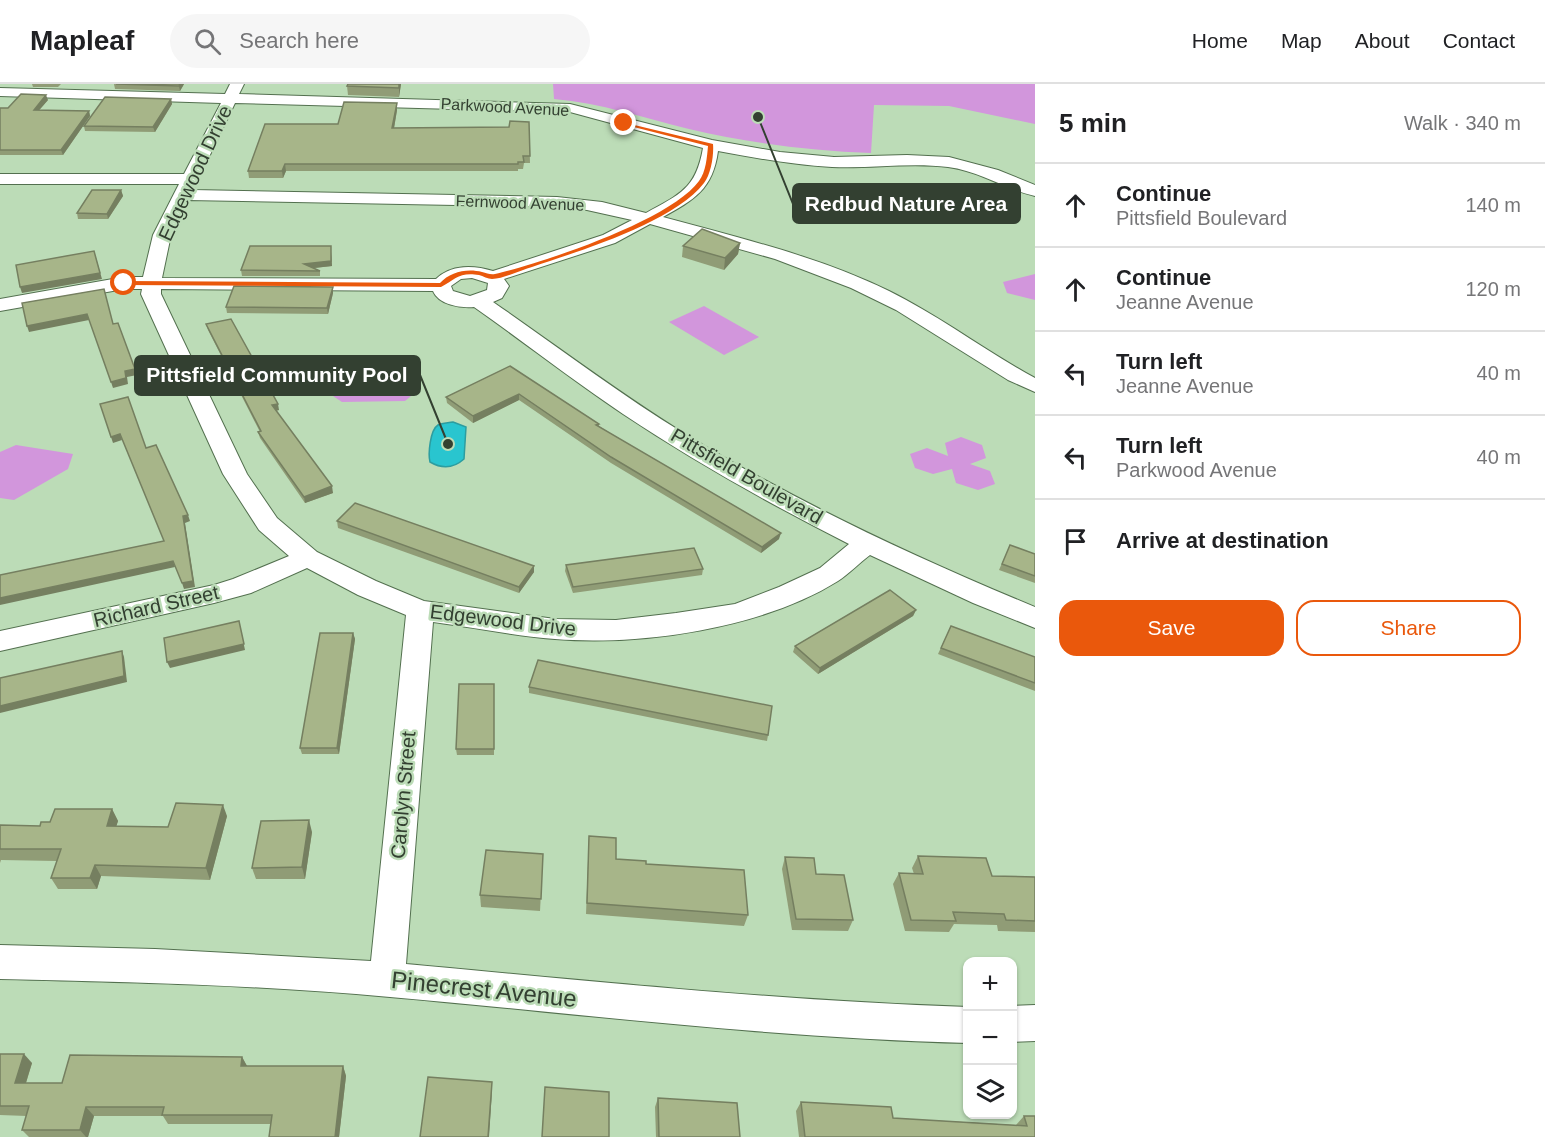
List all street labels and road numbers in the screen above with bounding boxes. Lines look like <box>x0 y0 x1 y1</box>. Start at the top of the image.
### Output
street label: Parkwood Avenue <box>440 95 570 119</box>
street label: Edgewood Drive <box>154 102 236 244</box>
street label: Fernwood Avenue <box>455 192 585 214</box>
street label: Pittsfield Boulevard <box>667 424 827 528</box>
street label: Richard Street <box>91 581 221 631</box>
street label: Edgewood Drive <box>429 600 577 640</box>
street label: Carolyn Street <box>386 730 420 860</box>
street label: Pinecrest Avenue <box>390 966 578 1012</box>

